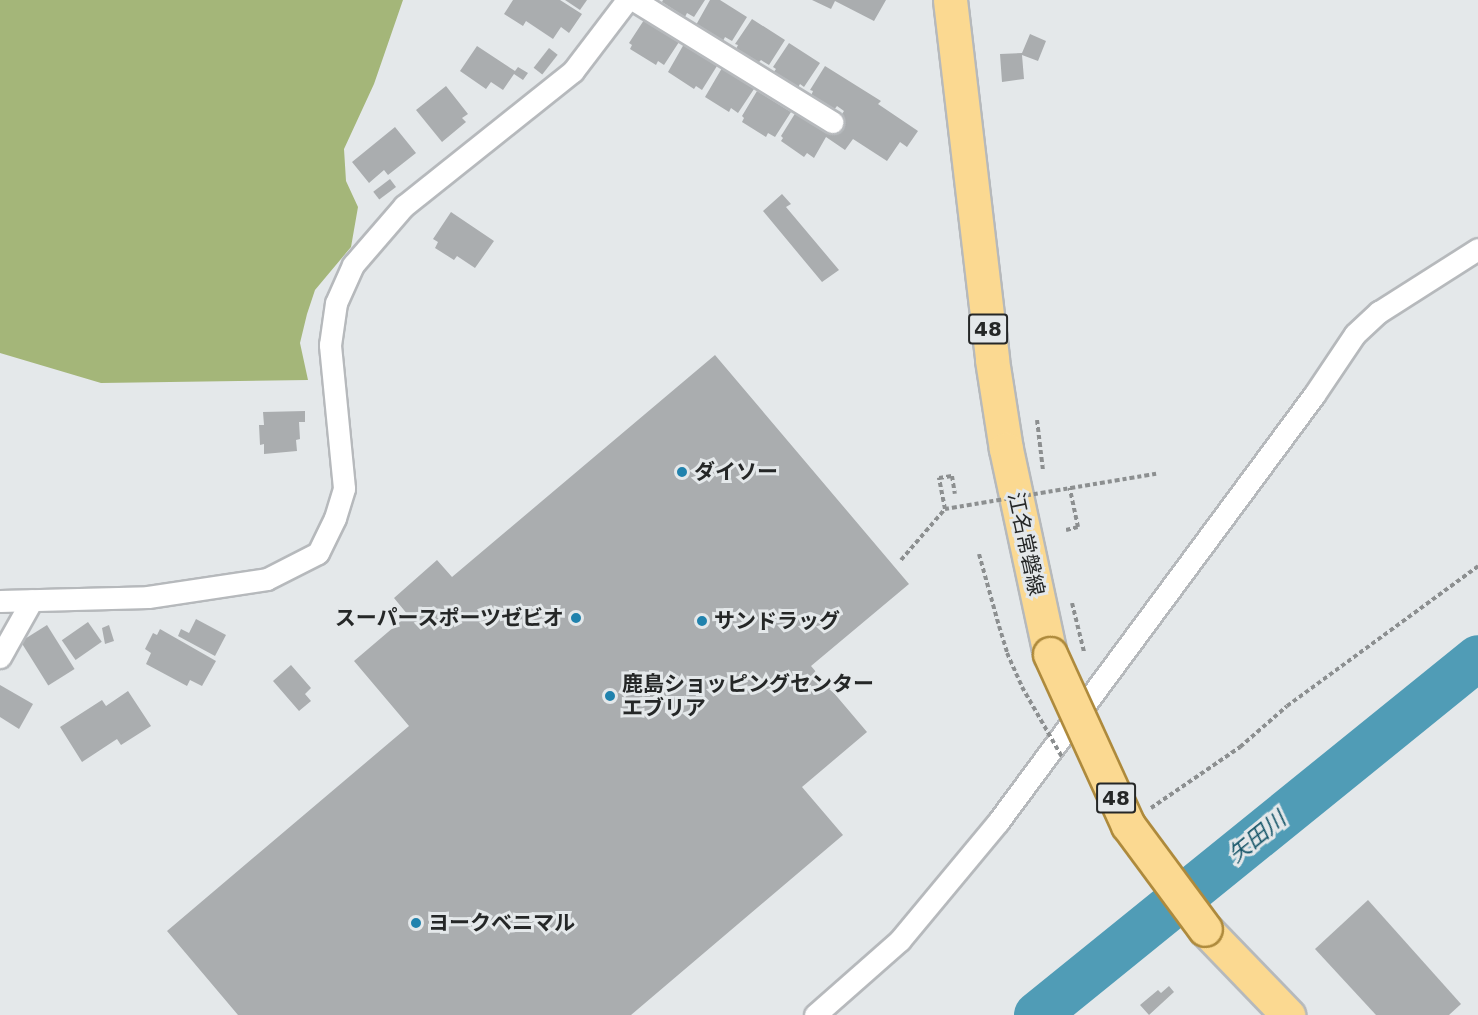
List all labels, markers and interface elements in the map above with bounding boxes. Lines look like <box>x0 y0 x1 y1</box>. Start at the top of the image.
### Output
road number: 48 <box>967 312 1009 346</box>
place label: ダイソー <box>694 459 778 485</box>
marker: ダイソー <box>675 465 689 479</box>
street label: 江名常磐線 <box>1003 490 1049 598</box>
place label: スーパースポーツゼビオ <box>333 605 564 631</box>
place label: サンドラッグ <box>714 608 840 634</box>
marker: スーパースポーツゼビオ <box>569 611 583 625</box>
marker: サンドラッグ <box>695 614 709 628</box>
place label: 鹿島ショッピングセンター エブリア <box>622 671 874 721</box>
marker: 鹿島ショッピングセンター エブリア <box>603 689 617 703</box>
road number: 48 <box>1095 781 1137 815</box>
water label: 矢田川 <box>1223 806 1291 868</box>
place label: ヨークベニマル <box>428 910 575 936</box>
marker: ヨークベニマル <box>409 916 423 930</box>

